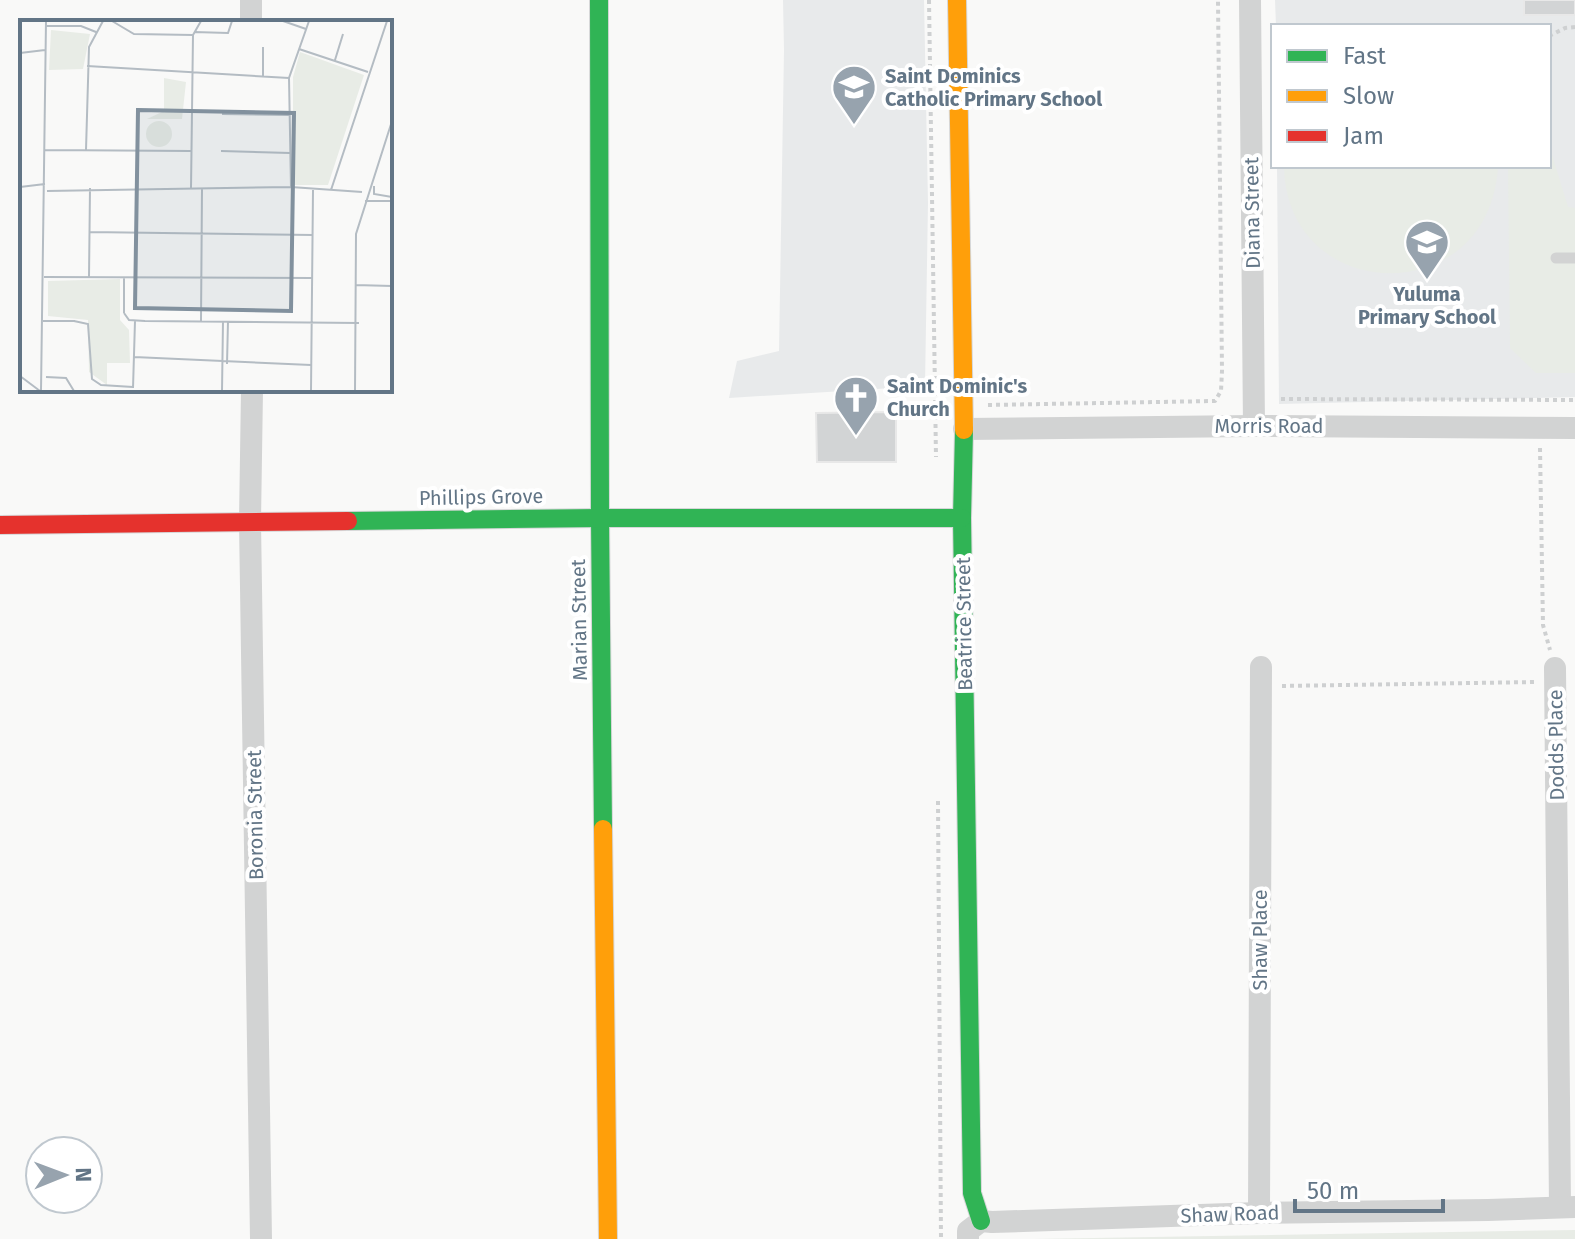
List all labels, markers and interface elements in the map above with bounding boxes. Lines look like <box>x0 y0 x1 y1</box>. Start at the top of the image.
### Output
inset map <box>20 20 392 392</box>
legend <box>1271 24 1551 168</box>
text: Fast <box>1343 42 1386 70</box>
school or university icon: Saint Dominics Catholic Primary School <box>830 63 878 126</box>
place label: Saint Dominics Catholic Primary School <box>885 64 1102 111</box>
text: Slow <box>1343 82 1394 110</box>
text: Jam <box>1343 122 1384 150</box>
street label: Diana Street <box>1239 156 1265 269</box>
school or university icon: Yuluma Primary School <box>1403 218 1451 281</box>
place label: Yuluma Primary School <box>1358 282 1496 329</box>
church icon: Saint Dominic's Church <box>832 374 880 437</box>
place label: Saint Dominic's Church <box>887 374 1028 421</box>
street label: Morris Road <box>1214 414 1324 438</box>
street label: Phillips Grove <box>419 484 543 510</box>
street label: Beatrice Street <box>951 556 977 691</box>
street label: Marian Street <box>566 558 592 681</box>
street label: Dodds Place <box>1543 689 1569 801</box>
street label: Boronia Street <box>242 749 268 880</box>
street label: Shaw Place <box>1248 889 1272 991</box>
north arrow <box>24 1135 104 1215</box>
scale bar <box>1295 1163 1443 1213</box>
text: N <box>70 1167 97 1182</box>
text: 50 m <box>1307 1177 1359 1205</box>
street label: Shaw Road <box>1180 1200 1280 1228</box>

